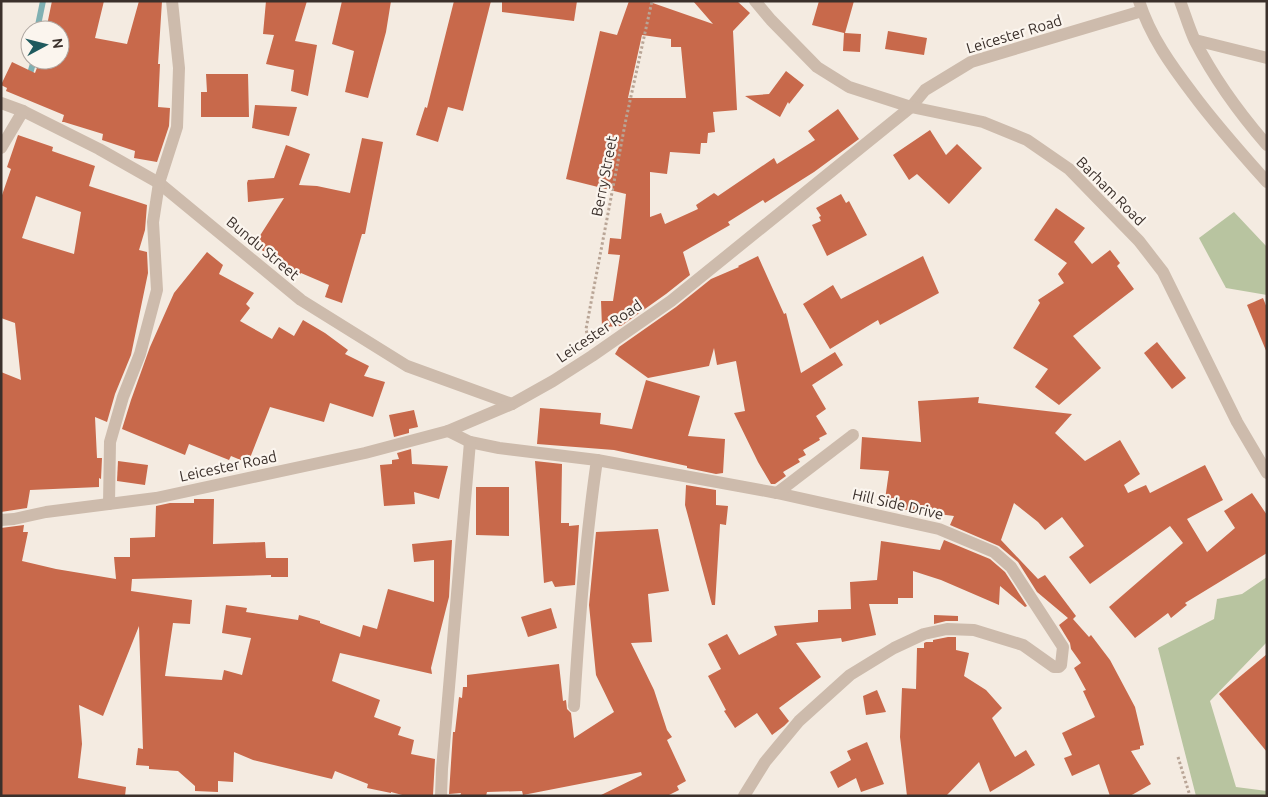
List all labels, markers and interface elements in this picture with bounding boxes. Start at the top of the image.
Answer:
street label: Leicester Road [964,11,1064,57]
north arrow [20,20,70,70]
text: N [49,37,66,50]
street label: Berry Street [588,134,620,218]
street label: Barham Road [1073,153,1149,229]
street label: Bundu Street [223,213,303,283]
street label: Leicester Road [553,296,645,366]
street label: Leicester Road [178,447,278,485]
street label: Hill Side Drive [851,485,945,523]

